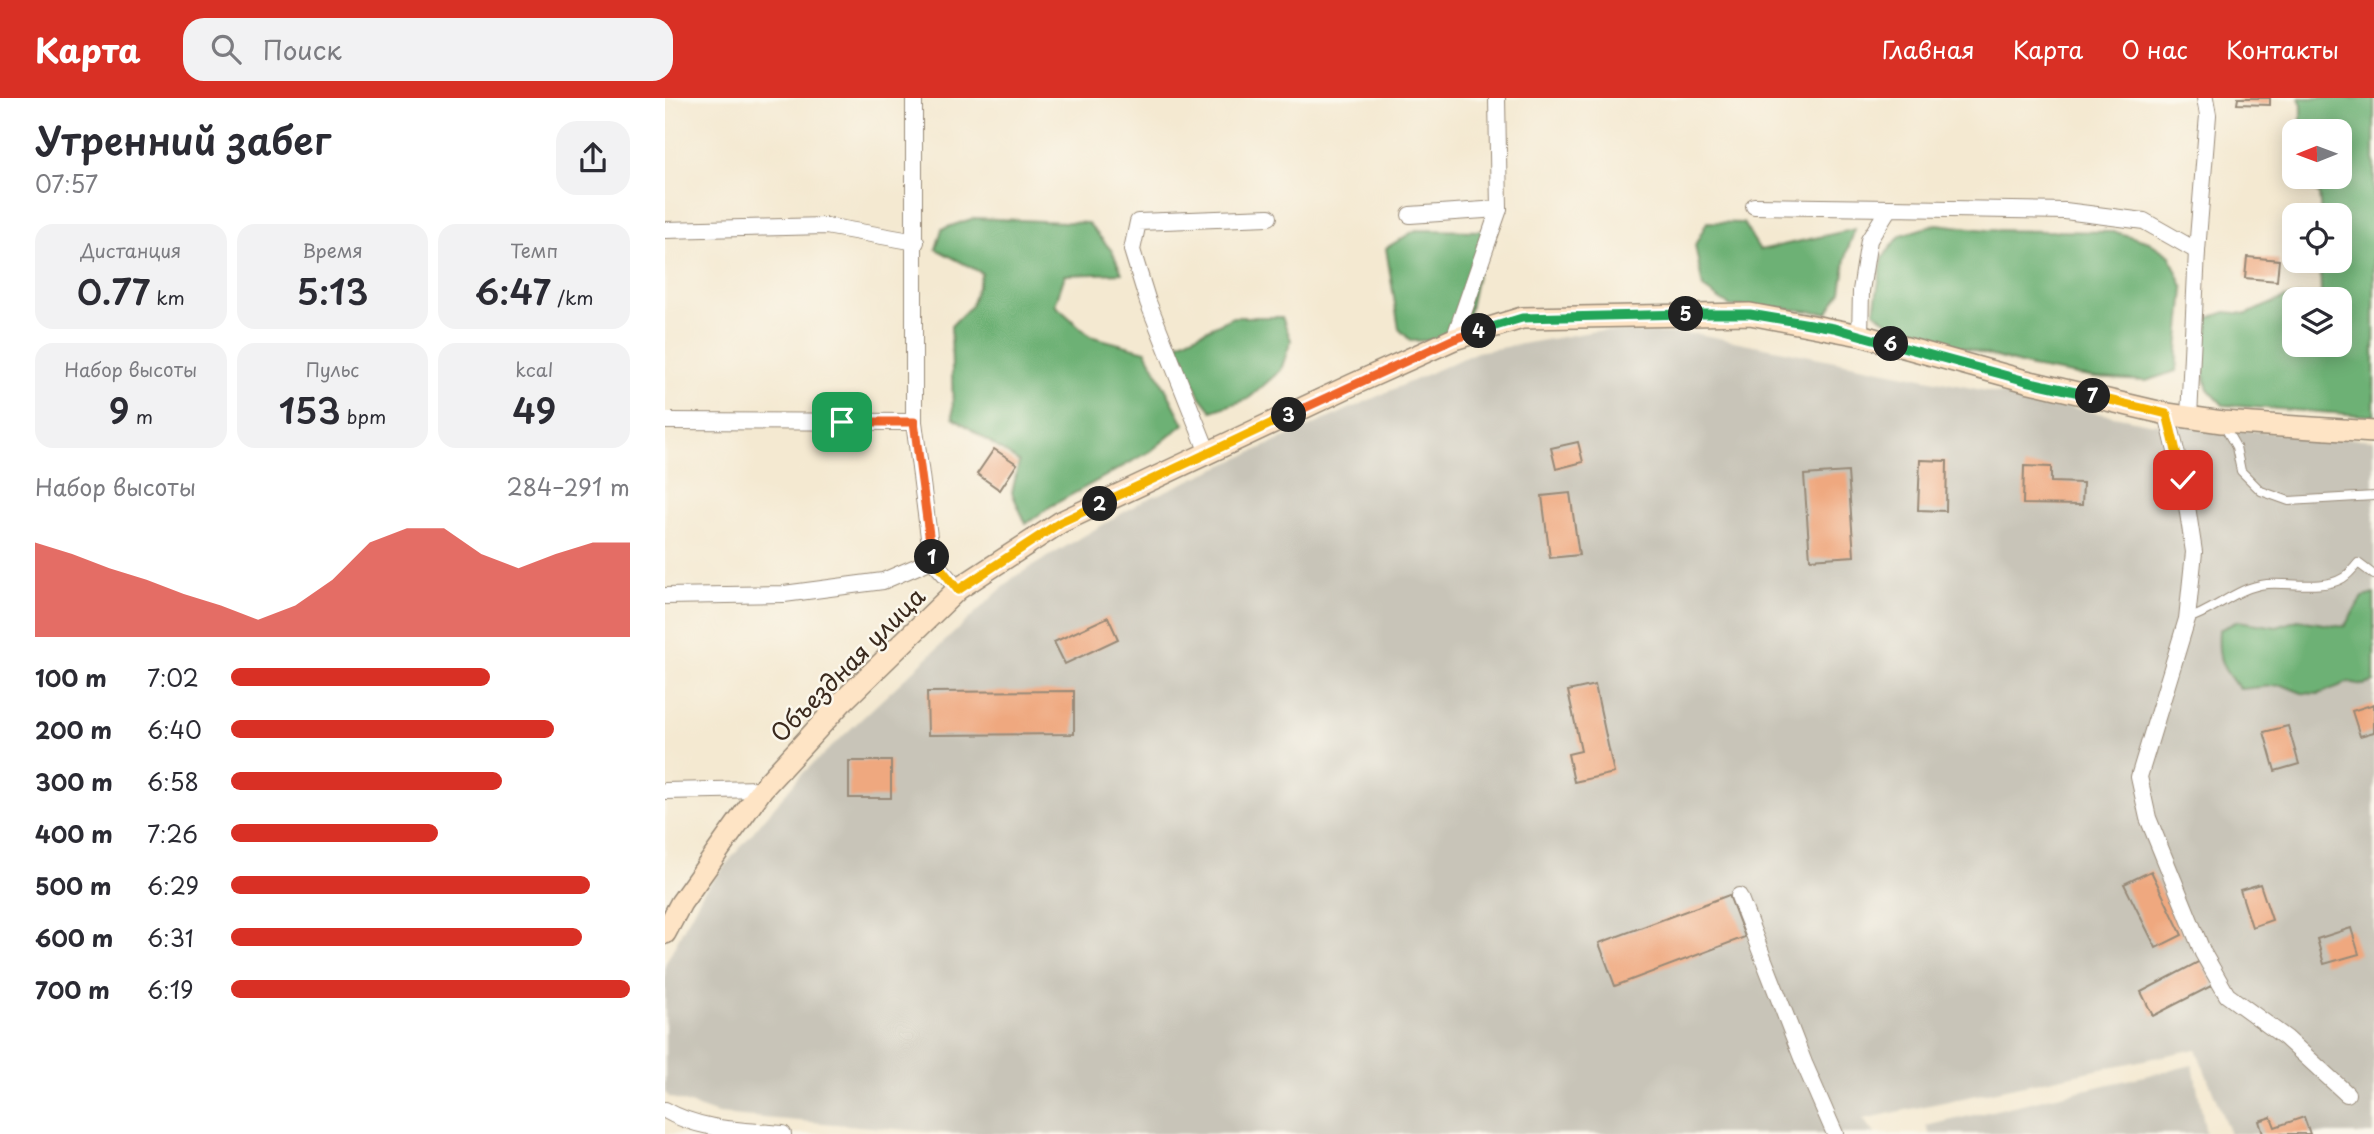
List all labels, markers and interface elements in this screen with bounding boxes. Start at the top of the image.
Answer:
search box [183,18,673,81]
text: Карта [35,24,141,74]
icon: search [207,30,245,68]
text: Поиск [263,30,342,69]
text: Главная [1882,31,1975,67]
text: Карта [2013,31,2083,67]
text: О нас [2121,31,2188,67]
text: Контакты [2226,31,2339,67]
text: Утренний забег [35,111,331,168]
north arrow [2282,119,2352,189]
map controls [2282,119,2352,357]
button: share [556,121,630,195]
text: 07:57 [35,166,98,201]
button: locate [2282,203,2352,273]
text: Дистанция [80,236,181,264]
text: Время [302,236,363,264]
text: Темп [510,236,558,264]
text: 0.77 [77,264,150,317]
text: 5:13 [296,264,369,317]
text: 6:47 [475,264,551,317]
text: km [150,283,185,311]
text: /km [551,283,594,311]
button: layers [2282,287,2352,357]
pin: 5 [1669,296,1703,332]
text: 5 [1679,299,1692,327]
pin: 4 [1461,314,1497,348]
text: 4 [1472,316,1485,344]
pin: 6 [1873,327,1909,362]
text: 6 [1884,329,1897,357]
text: Набор высоты [64,355,197,383]
text: Пульс [306,355,359,383]
text: kcal [515,355,553,383]
pin: 7 [2075,378,2111,414]
text: 7 [2087,381,2098,409]
text: 9 [109,383,129,436]
text: 153 [279,383,341,436]
text: 49 [512,383,556,436]
pin [812,392,872,452]
pin: 3 [1271,398,1307,432]
text: 3 [1282,400,1295,428]
text: m [129,402,153,430]
text: bpm [341,402,386,430]
icon: arrive [823,403,861,441]
pin [2153,450,2213,510]
icon: check [2164,461,2202,499]
text: Набор высоты [35,469,196,504]
text: 284–291 m [506,469,630,504]
pin: 2 [1083,486,1117,522]
text: 2 [1093,489,1106,517]
pin: 1 [915,540,949,574]
text: 1 [927,542,936,570]
street label: Объездная улица [761,578,933,750]
text: 100 m [35,660,107,695]
text: 7:02 [147,660,199,695]
text: 200 m [35,712,112,747]
text: 6:40 [147,712,202,747]
text: 300 m [35,764,113,799]
text: 6:58 [147,764,199,799]
text: 400 m [35,816,113,851]
text: 7:26 [147,816,198,851]
text: 500 m [35,868,112,903]
text: 6:29 [147,868,199,903]
text: 600 m [35,920,113,955]
text: 6:31 [147,920,194,955]
text: 700 m [35,972,110,1007]
text: 6:19 [147,972,193,1007]

